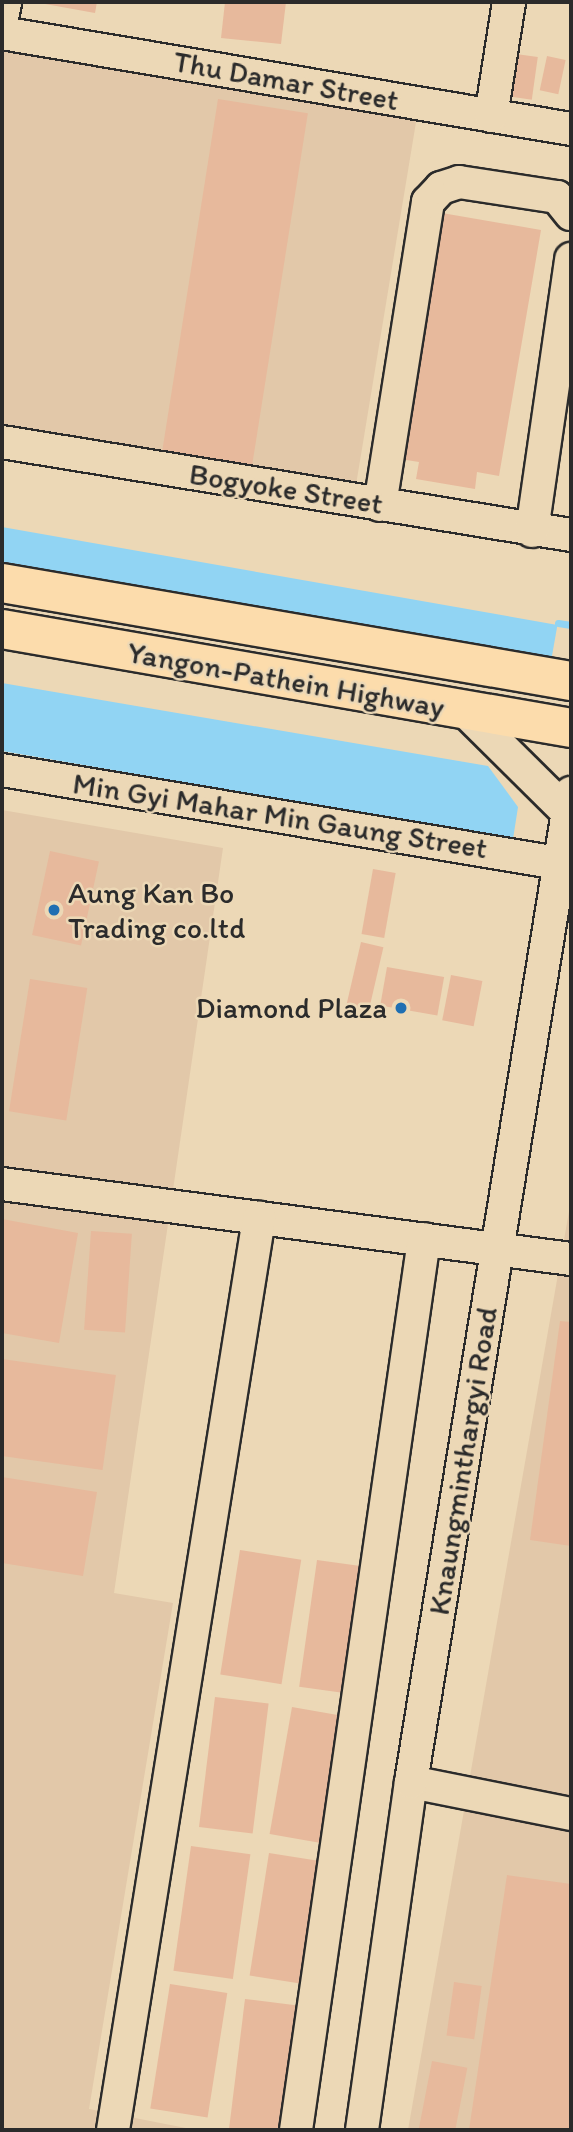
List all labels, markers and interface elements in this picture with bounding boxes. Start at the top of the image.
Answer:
street label: Thu Damar Street [170,43,402,119]
street label: Bogyoke Street [187,456,385,522]
street label: Yangon-Pathein Highway [125,634,447,726]
street label: Min Gyi Mahar Min Gaung Street [71,766,489,866]
place label: Aung Kan Bo Trading co.ltd [68,875,246,945]
marker: Aung Kan Bo Trading co.ltd [46,902,62,918]
place label: Diamond Plaza [196,990,387,1026]
marker: Diamond Plaza [393,1000,409,1016]
street label: Knaungminthargyi Road [421,1305,505,1617]

